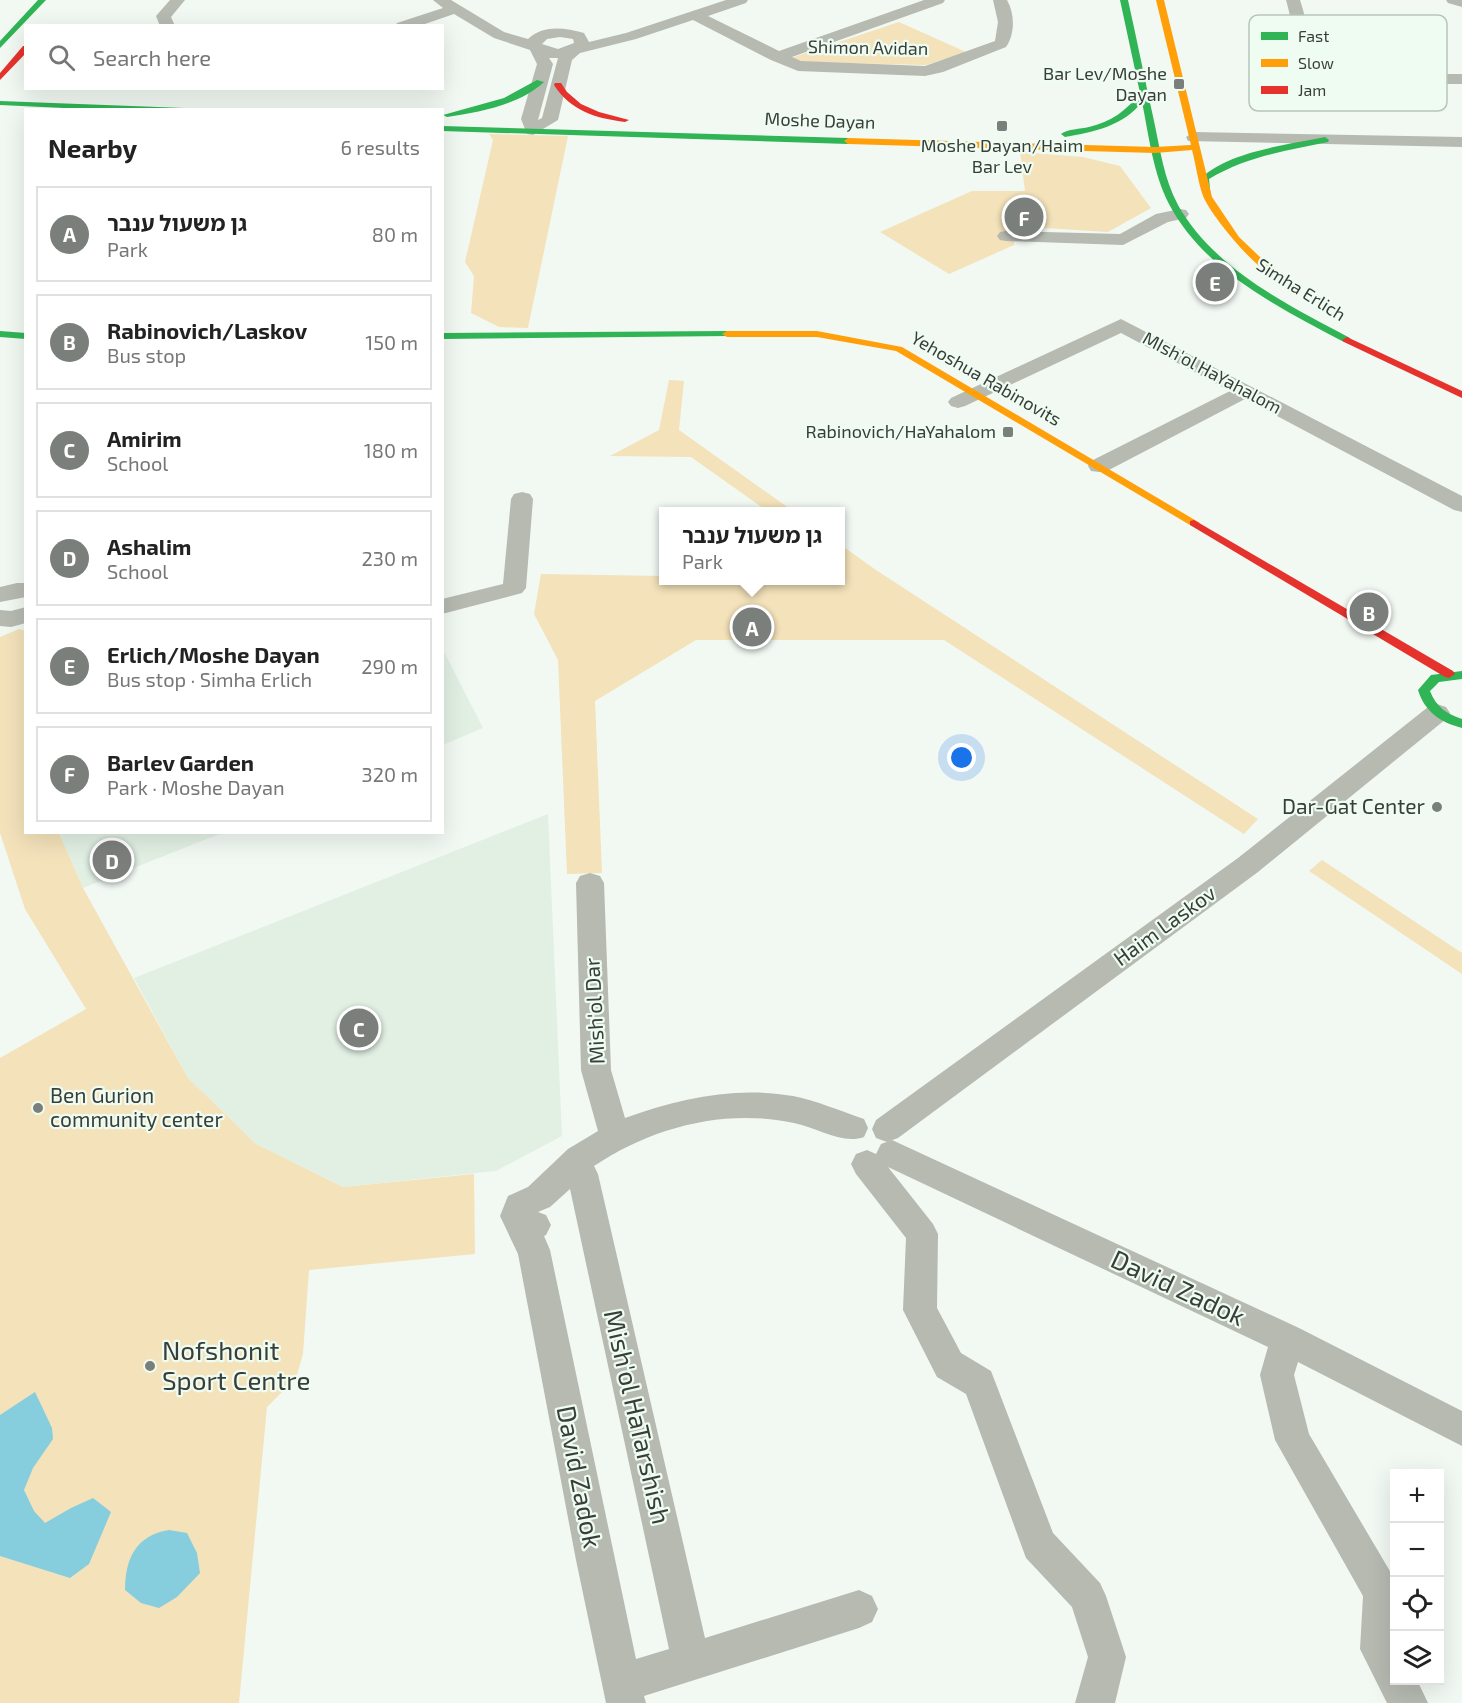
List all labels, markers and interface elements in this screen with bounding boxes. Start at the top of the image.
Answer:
legend [1249,15,1447,111]
search box [24,24,444,90]
text: Fast [1298,26,1329,45]
street label: Shimon Avidan [808,35,928,59]
icon: search [45,41,78,74]
text: Search here [93,44,211,70]
text: Slow [1298,53,1334,72]
place label: Bar Lev/Moshe Dayan [1043,62,1167,105]
marker: Bar Lev/Moshe Dayan [1172,77,1186,91]
text: Jam [1298,80,1326,99]
street label: Moshe Dayan [764,107,876,133]
marker: Moshe Dayan/Haim Bar Lev [995,119,1009,133]
text: Nearby [48,132,137,163]
place label: Moshe Dayan/Haim Bar Lev [921,134,1083,177]
text: 6 results [340,135,420,159]
pin: F [1004,194,1044,240]
text: גן משעול ענבר [107,209,247,235]
text: A [63,222,76,246]
text: 80 m [372,222,418,246]
text: Park [107,237,148,261]
street label: Simha Erlich [1253,253,1350,325]
pin: E [1196,260,1234,304]
text: Rabinovich/Laskov [107,317,307,343]
street label: Yehoshua Rabinovits [908,326,1065,430]
street label: MIsh'ol HaYahalom [1139,326,1286,418]
text: B [63,330,76,354]
text: 150 m [365,330,418,354]
text: Bus stop [107,343,186,367]
place label: Rabinovich/HaYahalom [806,420,996,442]
text: Amirim [107,425,182,451]
marker: Rabinovich/HaYahalom [1001,425,1015,439]
text: C [64,438,75,462]
text: 180 m [364,438,418,462]
text: School [107,451,168,475]
popup [659,507,845,585]
text: גן משעול ענבר [682,521,822,547]
text: Ashalim [107,533,191,559]
text: D [63,546,76,570]
text: 230 m [362,546,418,570]
text: Park [682,549,723,573]
text: School [107,559,168,583]
pin: B [1350,590,1388,634]
pin: A [732,604,771,650]
text: Erlich/Moshe Dayan [107,641,320,667]
text: E [64,654,75,678]
text: 290 m [361,654,418,678]
text: Bus stop · Simha Erlich [107,667,312,691]
your location [947,743,976,772]
text: Barlev Garden [107,749,254,775]
text: F [64,762,75,786]
text: 320 m [362,762,418,786]
text: Park · Moshe Dayan [107,775,285,799]
place label: Dar-Gat Center [1282,793,1426,818]
marker: Dar-Gat Center [1430,800,1444,814]
pin: D [92,838,132,882]
street label: Haim Laskov [1108,879,1220,970]
street label: Mish'ol Dar [578,957,609,1065]
pin: C [340,1006,378,1050]
place label: Ben Gurion community center [50,1082,223,1131]
marker: Ben Gurion community center [31,1101,45,1115]
street label: David Zadok [1107,1242,1251,1331]
street label: Mish'ol HaTarshish [599,1306,678,1527]
place label: Nofshonit Sport Centre [162,1334,310,1395]
marker: Nofshonit Sport Centre [143,1359,157,1373]
street label: David Zadok [551,1403,609,1551]
map controls [1390,1469,1444,1685]
button: + [1390,1469,1444,1523]
button: − [1390,1523,1444,1577]
button: locate [1390,1577,1444,1631]
button: layers [1390,1631,1444,1685]

